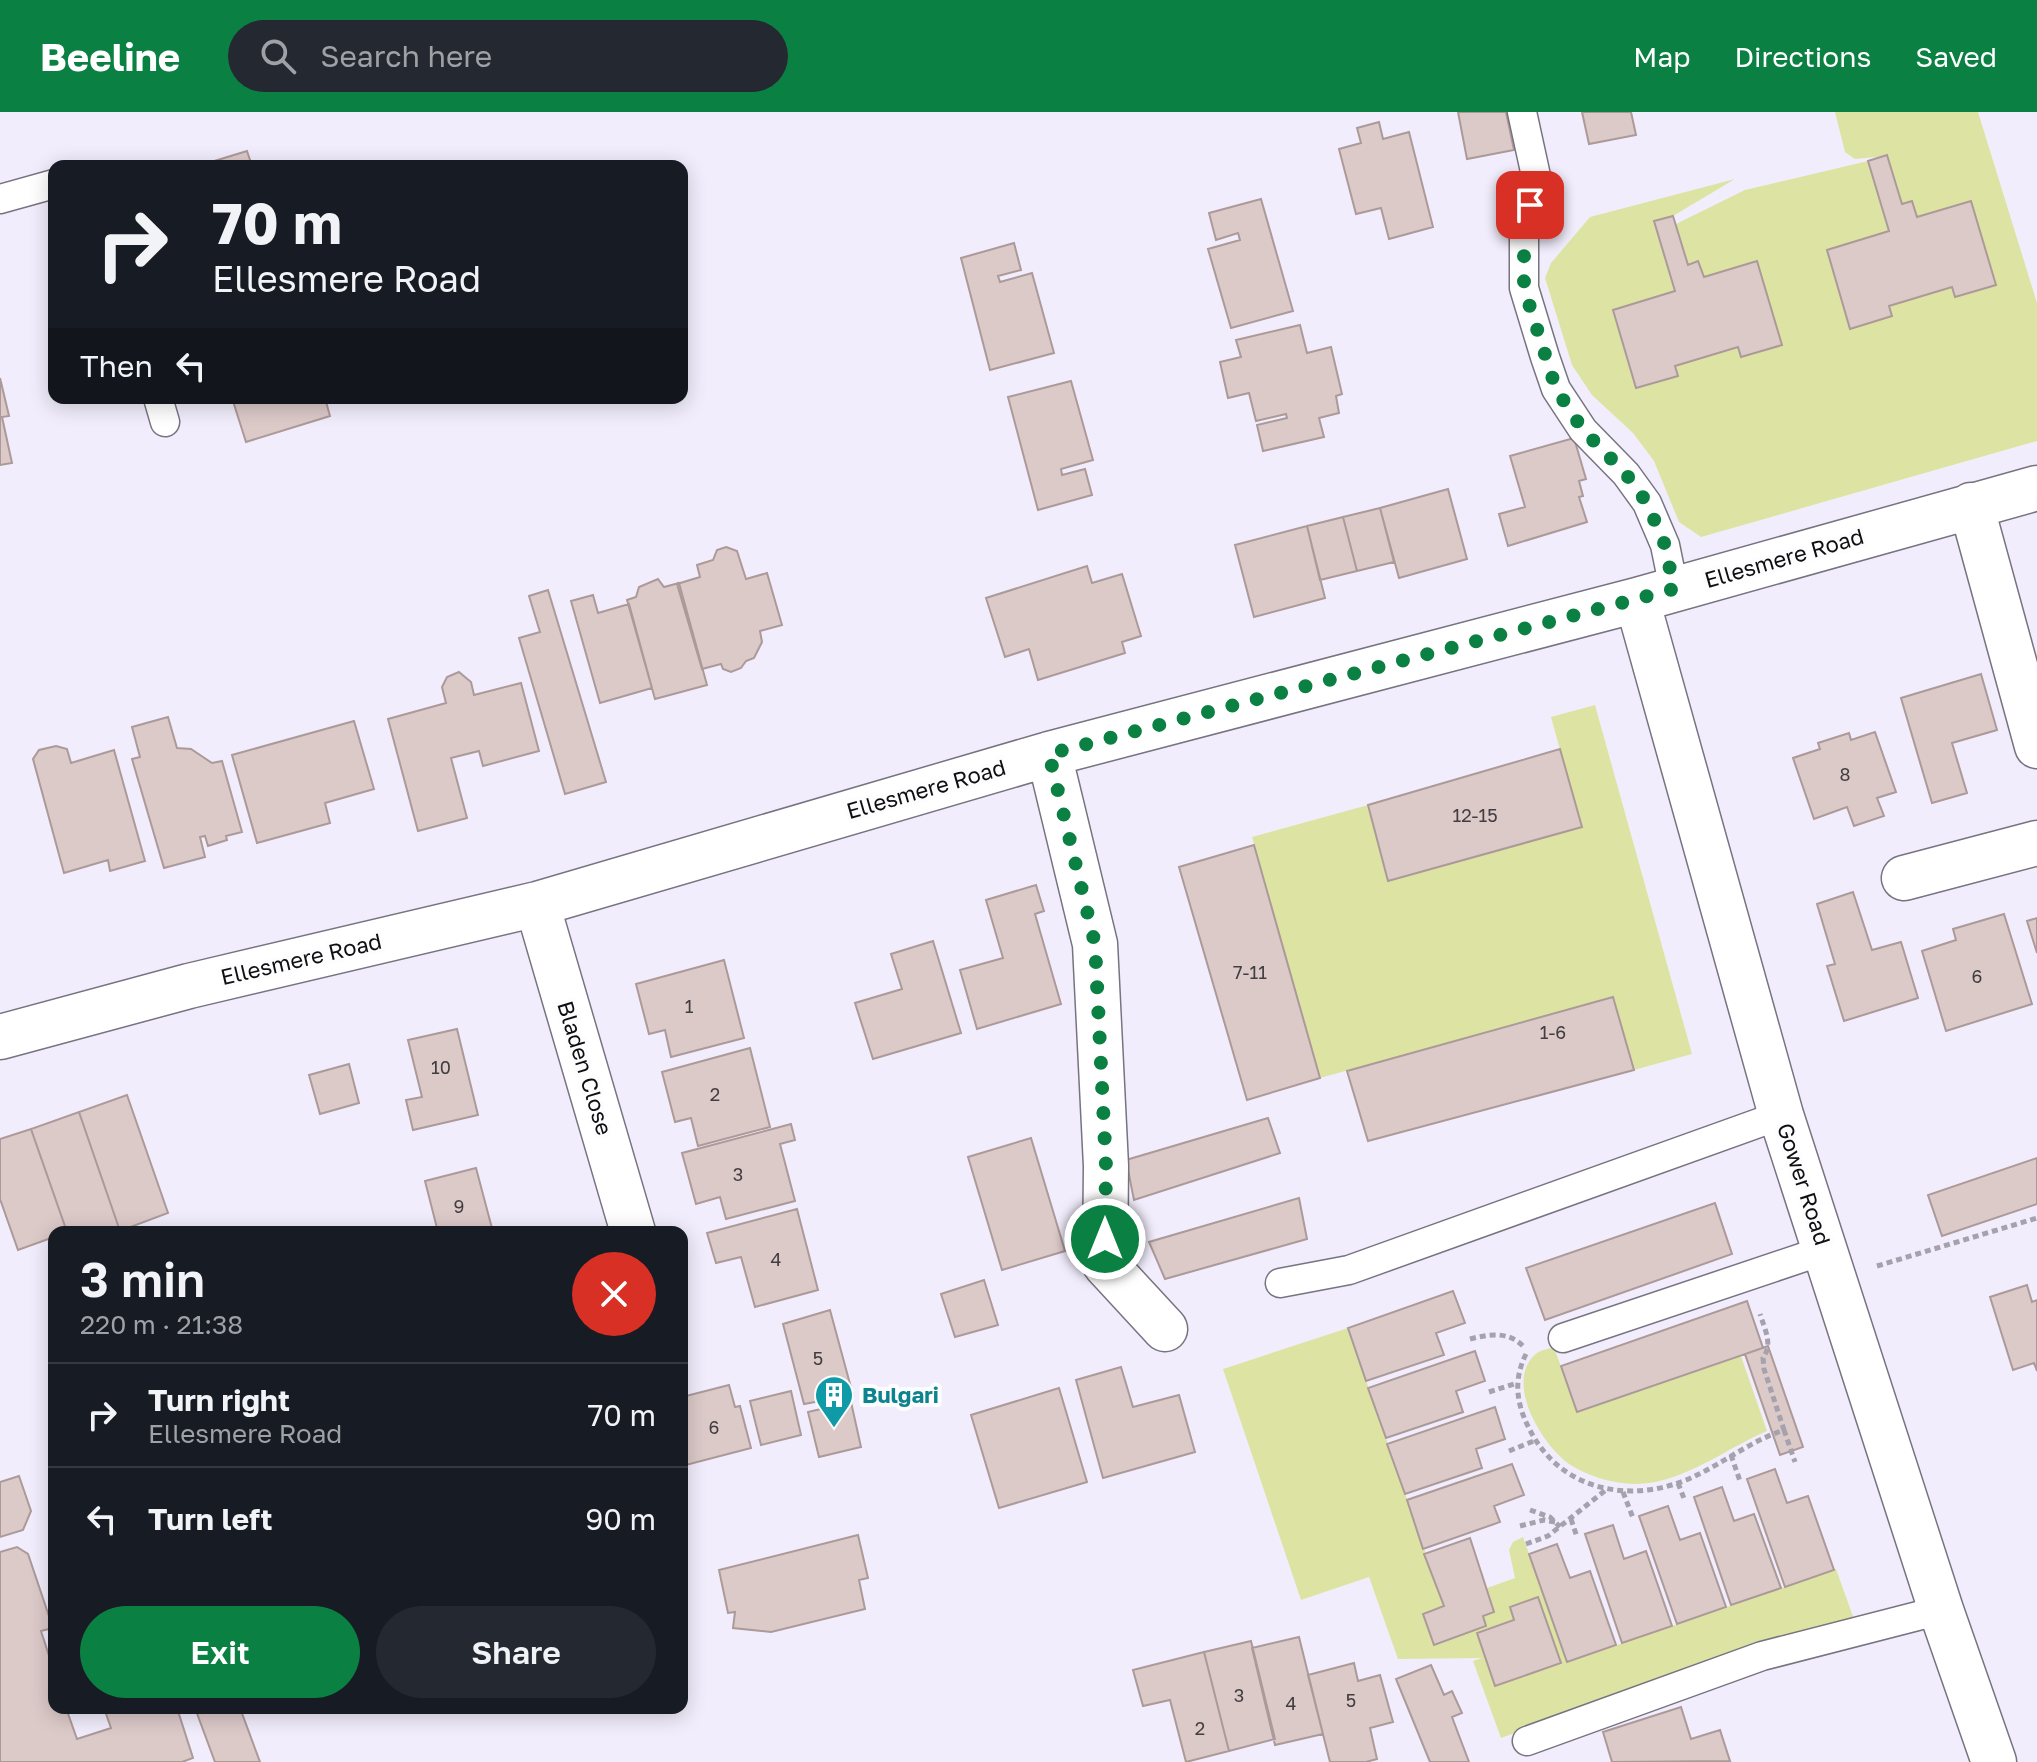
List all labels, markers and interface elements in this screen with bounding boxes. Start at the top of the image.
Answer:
search box [228,20,788,92]
text: Beeline [40,34,180,79]
icon: search [256,34,300,78]
text: Search here [320,38,492,74]
text: Map [1633,40,1690,73]
text: Directions [1734,40,1871,73]
text: Saved [1915,40,1997,73]
pin [1496,171,1564,239]
icon: arrive [1508,183,1552,227]
text: 70 m [212,189,342,256]
icon: right [80,192,184,296]
text: Ellesmere Road [212,257,481,300]
icon: left [169,344,213,388]
text: Then [80,348,153,384]
street label: Ellesmere Road [1701,522,1867,593]
street label: Ellesmere Road [843,753,1009,824]
house number: 8 [1840,763,1850,785]
house number: 12-15 [1452,804,1498,826]
street label: Ellesmere Road [218,927,384,990]
house number: 7-11 [1233,961,1267,983]
house number: 6 [1972,965,1982,987]
house number: 1 [685,995,694,1017]
street label: Bladen Close [552,997,619,1138]
house number: 1-6 [1540,1021,1566,1043]
house number: 10 [431,1056,451,1078]
house number: 2 [710,1083,720,1105]
street label: Gower Road [1772,1119,1837,1248]
house number: 3 [733,1163,743,1185]
house number: 9 [454,1195,464,1217]
position arrow [1063,1197,1147,1281]
house number: 4 [771,1248,782,1270]
text: 3 min [80,1250,205,1308]
button: close [572,1252,656,1336]
text: 220 m · 21:38 [80,1309,243,1340]
house number: 5 [813,1347,823,1369]
building icon: Bulgari [813,1374,855,1429]
place label: Bulgari [862,1381,939,1408]
text: Turn right [148,1382,290,1418]
icon: right [80,1393,124,1437]
text: 70 m [587,1397,656,1433]
house number: 6 [709,1416,719,1438]
text: Ellesmere Road [148,1418,342,1449]
icon: left [80,1497,124,1541]
text: Turn left [148,1501,273,1537]
text: 90 m [585,1501,656,1537]
button: Exit [80,1606,360,1698]
button: Share [376,1606,656,1698]
house number: 3 [1234,1684,1244,1706]
house number: 5 [1346,1689,1356,1711]
house number: 4 [1286,1692,1297,1714]
house number: 2 [1195,1717,1205,1739]

